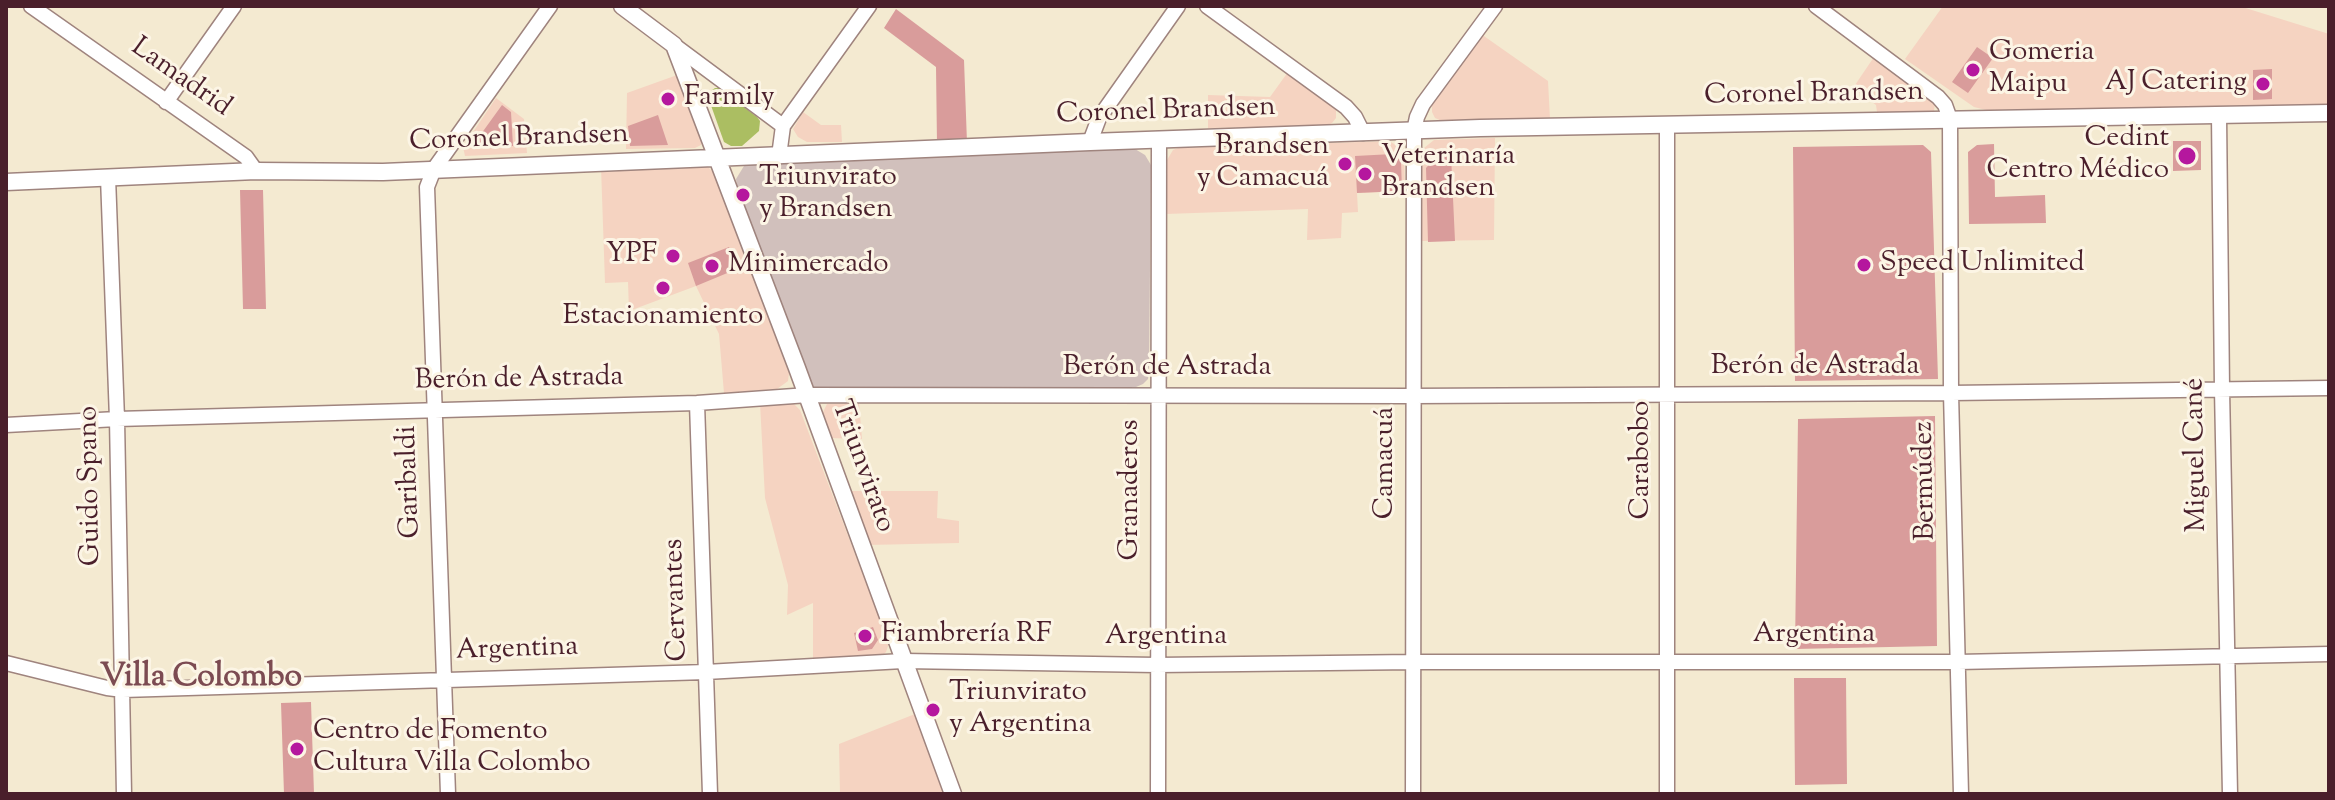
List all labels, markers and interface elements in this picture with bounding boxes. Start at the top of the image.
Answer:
street label: Lamadrid [123,32,237,126]
place label: Gomeria Maipu [1989,37,2095,103]
marker: Gomeria Maipu [1964,61,1982,79]
place label: AJ Catering [2105,67,2247,101]
marker: AJ Catering [2254,75,2272,93]
street label: Coronel Brandsen [1704,77,1924,115]
place label: Farmily [684,82,775,116]
marker: Farmily [659,90,677,108]
street label: Coronel Brandsen [1056,92,1276,134]
street label: Coronel Brandsen [409,119,629,161]
place label: Cedint Centro Médico [1987,123,2169,189]
place label: Brandsen y Camacuá [1197,131,1329,197]
place label: Veterinaría Brandsen [1381,141,1515,207]
marker: Cedint Centro Médico [2176,145,2198,167]
marker: Brandsen y Camacuá [1336,155,1354,173]
place label: Triunvirato y Brandsen [759,162,897,228]
marker: Veterinaría Brandsen [1356,165,1374,183]
marker: Triunvirato y Brandsen [734,186,752,204]
place label: YPF [606,239,657,273]
marker: YPF [664,247,682,265]
place label: Speed Unlimited [1880,248,2085,282]
place label: Minimercado [728,249,889,283]
marker: Speed Unlimited [1855,256,1873,274]
marker: Minimercado [703,257,721,275]
marker: Estacionamiento [654,279,672,297]
place label: Estacionamiento [563,301,763,335]
street label: Berón de Astrada [1711,351,1919,385]
street label: Berón de Astrada [1063,352,1271,386]
street label: Berón de Astrada [414,362,624,400]
street label: Miguel Cané [2180,378,2216,532]
street label: Triunvirato [822,396,900,538]
street label: Carabobo [1626,401,1660,519]
street label: Guido Spano [74,406,110,566]
street label: Camacuá [1370,407,1404,519]
street label: Granaderos [1115,420,1149,560]
street label: Bermúdez [1909,421,1945,541]
street label: Garibaldi [392,425,430,539]
street label: Cervantes [659,538,697,662]
place label: Fiambrería RF [881,619,1052,653]
street label: Argentina [1753,619,1875,653]
street label: Argentina [1105,621,1227,655]
marker: Fiambrería RF [856,627,874,645]
street label: Argentina [455,632,579,670]
district label: Villa Colombo [100,661,302,699]
place label: Triunvirato y Argentina [949,677,1091,743]
marker: Triunvirato y Argentina [924,701,942,719]
place label: Centro de Fomento Cultura Villa Colombo [313,716,591,782]
marker: Centro de Fomento Cultura Villa Colombo [288,740,306,758]

